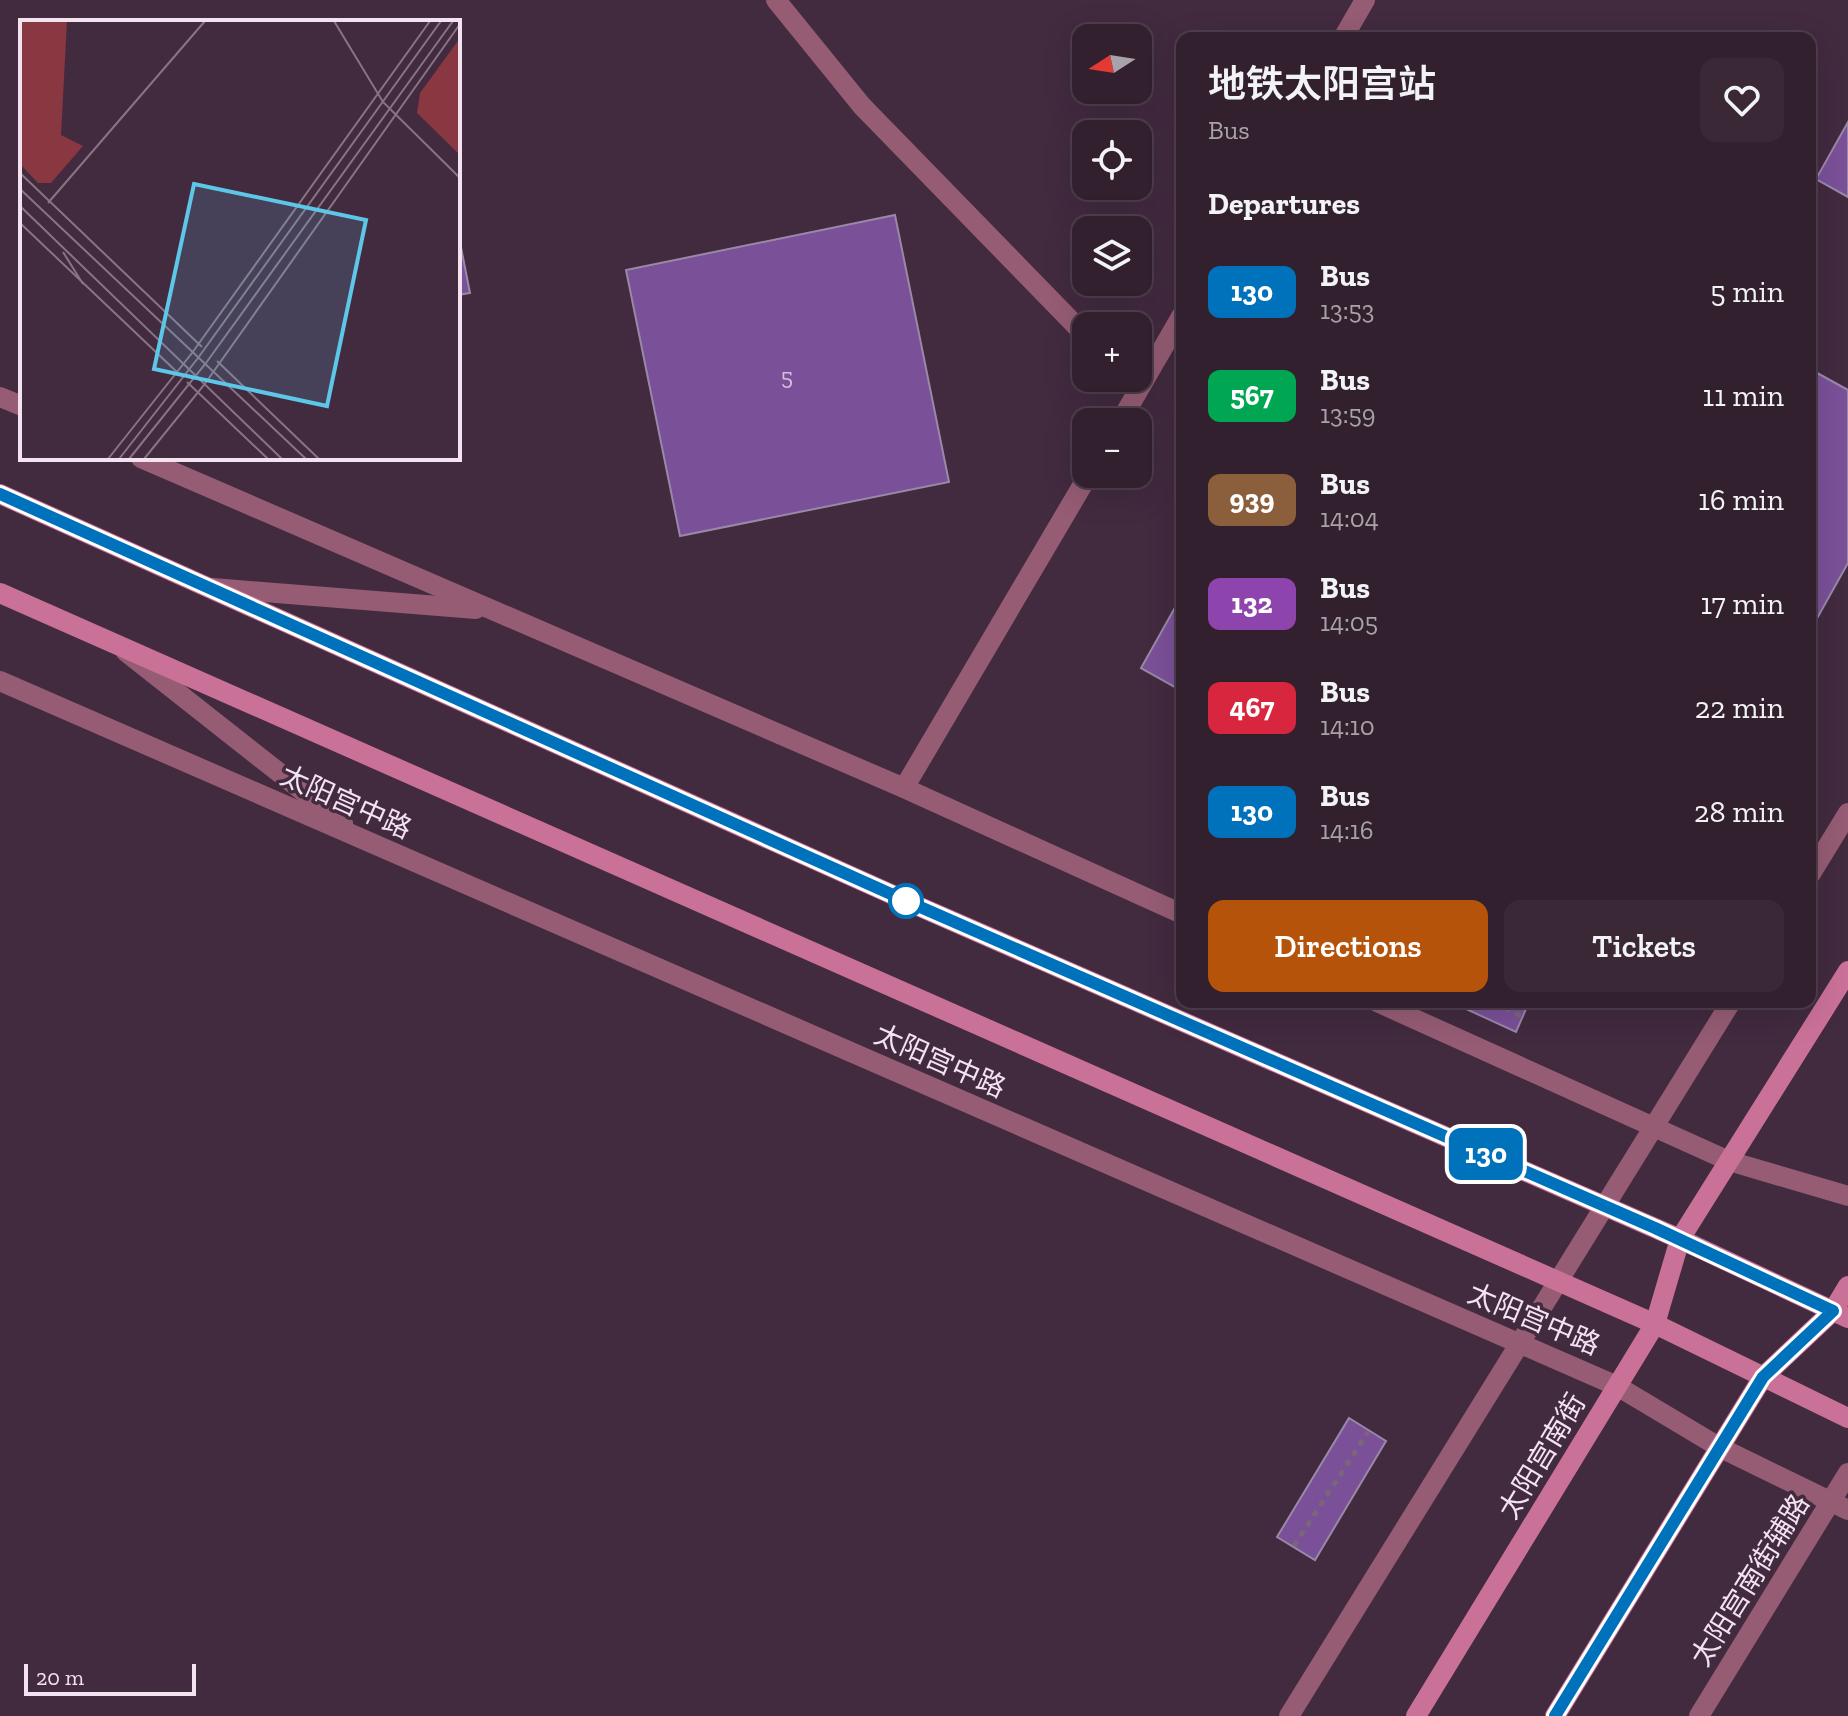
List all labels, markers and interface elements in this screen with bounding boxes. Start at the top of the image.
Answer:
inset map [20,20,460,460]
north arrow [1072,24,1152,104]
map controls [1072,24,1152,488]
button: heart [1700,58,1784,142]
text: 地铁太阳宫站 [1208,61,1436,107]
text: Bus [1208,114,1250,146]
button: locate [1072,120,1152,200]
text: Departures [1208,186,1360,222]
button: layers [1072,216,1152,296]
text: Bus [1320,258,1370,294]
text: 5 min [1710,274,1784,310]
text: 130 [1231,275,1273,308]
text: 13:53 [1320,294,1375,326]
button: + [1072,312,1152,392]
house number: 5 [781,362,793,391]
text: Bus [1320,362,1370,398]
text: 11 min [1703,378,1784,414]
text: 567 [1230,379,1274,412]
text: 13:59 [1320,398,1376,430]
button: − [1072,408,1152,488]
text: Bus [1320,466,1370,502]
text: 16 min [1698,482,1784,518]
text: 939 [1230,483,1274,516]
text: 14:04 [1320,502,1379,534]
text: Bus [1320,570,1370,606]
text: 17 min [1701,586,1784,622]
text: 132 [1231,587,1273,620]
text: 14:05 [1320,606,1378,638]
text: Bus [1320,674,1370,710]
text: 22 min [1695,690,1784,726]
text: 467 [1230,691,1274,724]
text: 14:10 [1320,710,1375,742]
street label: 太阳宫中路 [275,758,417,846]
text: Bus [1320,778,1370,814]
text: 28 min [1694,794,1784,830]
text: 130 [1231,795,1273,828]
text: 14:16 [1320,814,1374,846]
unlabelled marker [889,884,923,918]
button: Directions [1208,900,1488,992]
button: Tickets [1504,900,1784,992]
street label: 太阳宫中路 [869,1017,1011,1105]
line badge: 130 [1440,1128,1532,1180]
text: 130 [1465,1137,1507,1170]
street label: 太阳宫中路 [1463,1276,1605,1362]
street label: 太阳宫南街 [1492,1387,1592,1525]
street label: 太阳宫南街辅路 [1684,1488,1816,1672]
scale bar [24,1660,196,1696]
text: 20 m [36,1664,84,1691]

